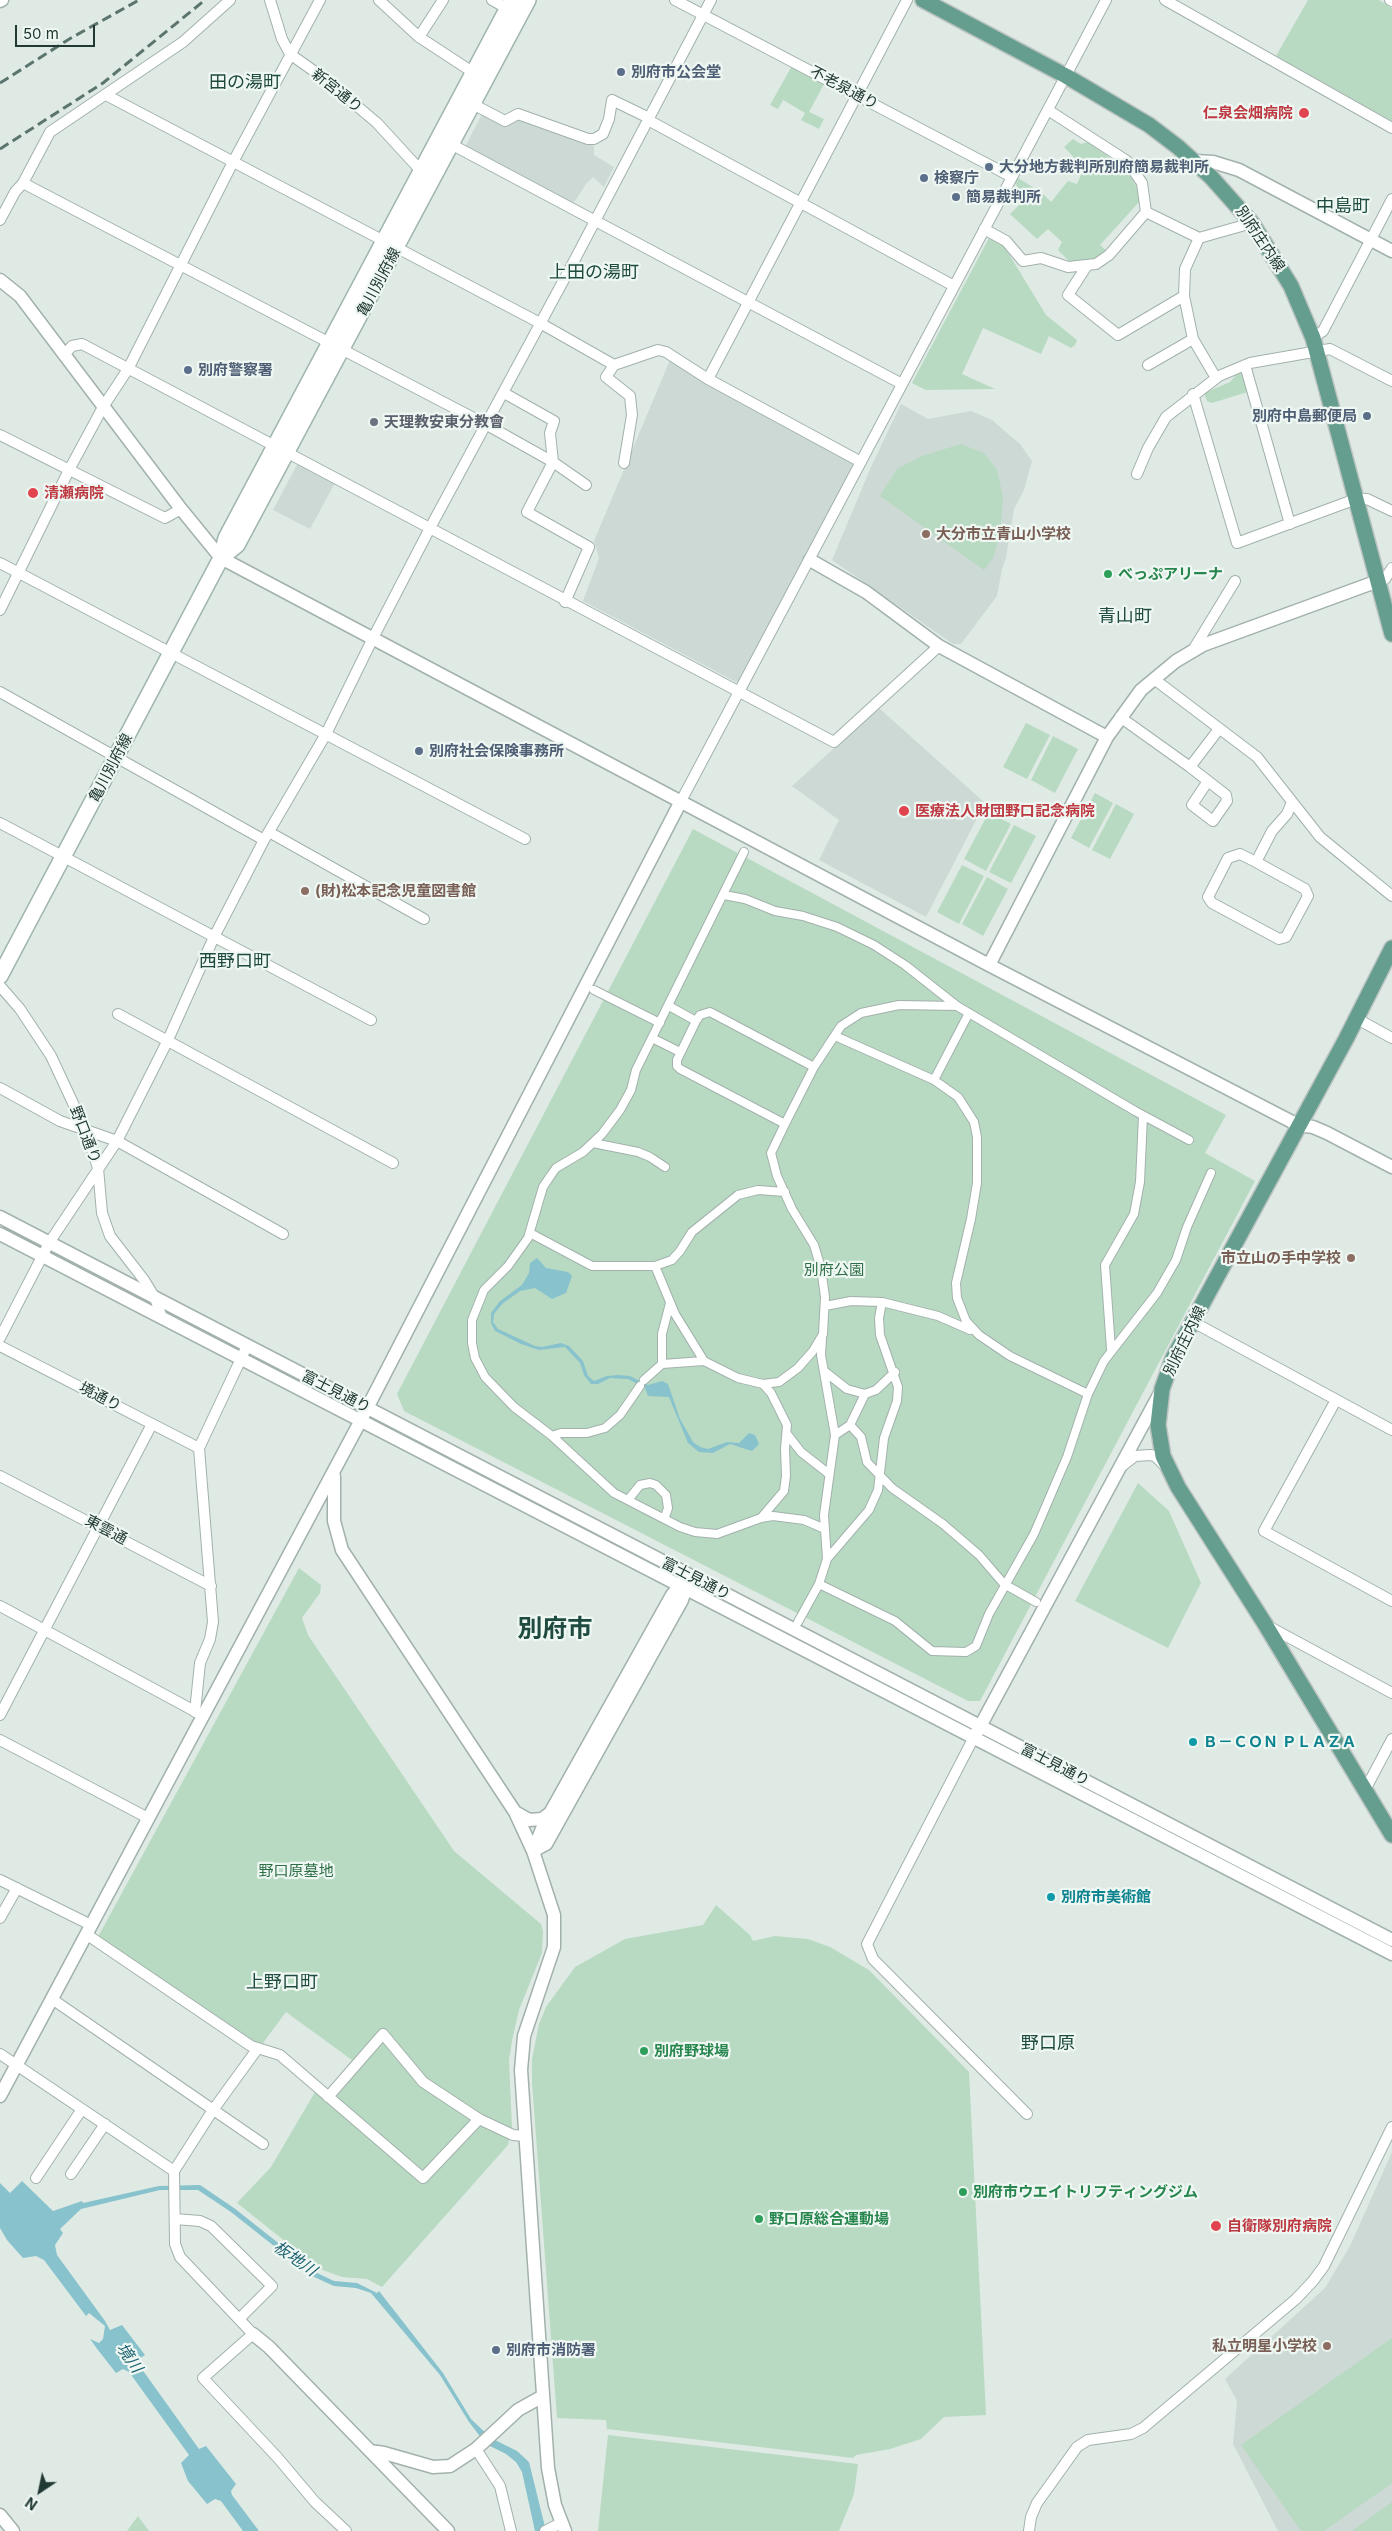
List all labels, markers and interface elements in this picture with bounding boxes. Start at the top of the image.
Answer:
scale bar [18,15,98,47]
text: 50 m [23,24,59,43]
street label: 不老泉通り [807,62,881,114]
place label: 別府市公会堂 [631,63,721,81]
street label: 新宮通り [308,65,366,117]
marker: 別府市公会堂 [615,66,627,78]
district label: 田の湯町 [209,72,281,94]
place label: 仁泉会畑病院 [1203,104,1293,122]
marker: 仁泉会畑病院 [1297,106,1311,120]
place label: 大分地方裁判所別府簡易裁判所 [999,158,1209,176]
marker: 大分地方裁判所別府簡易裁判所 [983,161,995,173]
place label: 検察庁 [934,169,979,187]
marker: 検察庁 [918,172,930,184]
place label: 簡易裁判所 [966,188,1041,206]
marker: 簡易裁判所 [950,191,962,203]
district label: 中島町 [1316,196,1370,218]
street label: 別府庄内線 [1232,203,1288,275]
street label: 亀川別府線 [353,245,405,319]
district label: 上田の湯町 [549,262,639,284]
place label: 別府警察署 [198,361,273,379]
marker: 別府警察署 [182,364,194,376]
place label: 別府中島郵便局 [1252,407,1357,425]
marker: 別府中島郵便局 [1361,410,1373,422]
place label: 天理教安東分教會 [384,413,504,431]
marker: 天理教安東分教會 [368,416,380,428]
place label: 清瀬病院 [44,484,104,502]
marker: 清瀬病院 [26,486,40,500]
place label: 大分市立青山小学校 [936,525,1071,543]
marker: 大分市立青山小学校 [920,528,932,540]
place label: べっぷアリーナ [1118,565,1223,583]
marker: べっぷアリーナ [1102,568,1114,580]
district label: 青山町 [1098,606,1152,628]
street label: 亀川別府線 [85,731,137,805]
place label: 別府社会保険事務所 [429,742,564,760]
marker: 別府社会保険事務所 [413,745,425,757]
place label: 医療法人財団野口記念病院 [915,802,1095,820]
marker: 医療法人財団野口記念病院 [897,804,911,818]
place label: (財)松本記念児童図書館 [315,882,476,900]
marker: (財)松本記念児童図書館 [299,885,311,897]
district label: 西野口町 [199,951,271,973]
street label: 野口通り [66,1104,104,1166]
place label: 市立山の手中学校 [1221,1249,1341,1267]
marker: 市立山の手中学校 [1345,1252,1357,1264]
park label: 別府公園 [804,1261,864,1279]
street label: 別府庄内線 [1160,1303,1210,1379]
street label: 富士見通り [299,1367,373,1417]
street label: 境通り [76,1379,124,1415]
street label: 東雲通 [82,1511,130,1549]
street label: 富士見通り [659,1554,733,1604]
district label: 別府市 [518,1614,592,1644]
place label: Ｂ－ＣＯＮ ＰＬＡＺＡ [1203,1733,1357,1751]
marker: Ｂ－ＣＯＮ ＰＬＡＺＡ [1187,1736,1199,1748]
street label: 富士見通り [1018,1740,1092,1790]
park label: 野口原墓地 [259,1862,333,1880]
place label: 別府市美術館 [1061,1888,1151,1906]
marker: 別府市美術館 [1045,1891,1057,1903]
district label: 上野口町 [246,1972,318,1994]
district label: 野口原 [1021,2033,1075,2055]
place label: 別府野球場 [654,2042,729,2060]
marker: 別府野球場 [638,2045,650,2057]
place label: 別府市ウエイトリフティングジム [973,2183,1198,2201]
marker: 別府市ウエイトリフティングジム [957,2186,969,2198]
place label: 野口原総合運動場 [769,2210,889,2228]
marker: 野口原総合運動場 [753,2213,765,2225]
place label: 自衛隊別府病院 [1227,2217,1332,2235]
marker: 自衛隊別府病院 [1209,2219,1223,2233]
water label: 板地川 [270,2237,320,2281]
place label: 私立明星小学校 [1212,2337,1317,2355]
water label: 境川 [112,2339,146,2377]
marker: 私立明星小学校 [1321,2340,1333,2352]
place label: 別府市消防署 [506,2341,596,2359]
marker: 別府市消防署 [490,2344,502,2356]
north arrow [15,2466,65,2516]
text: N [22,2494,41,2514]

